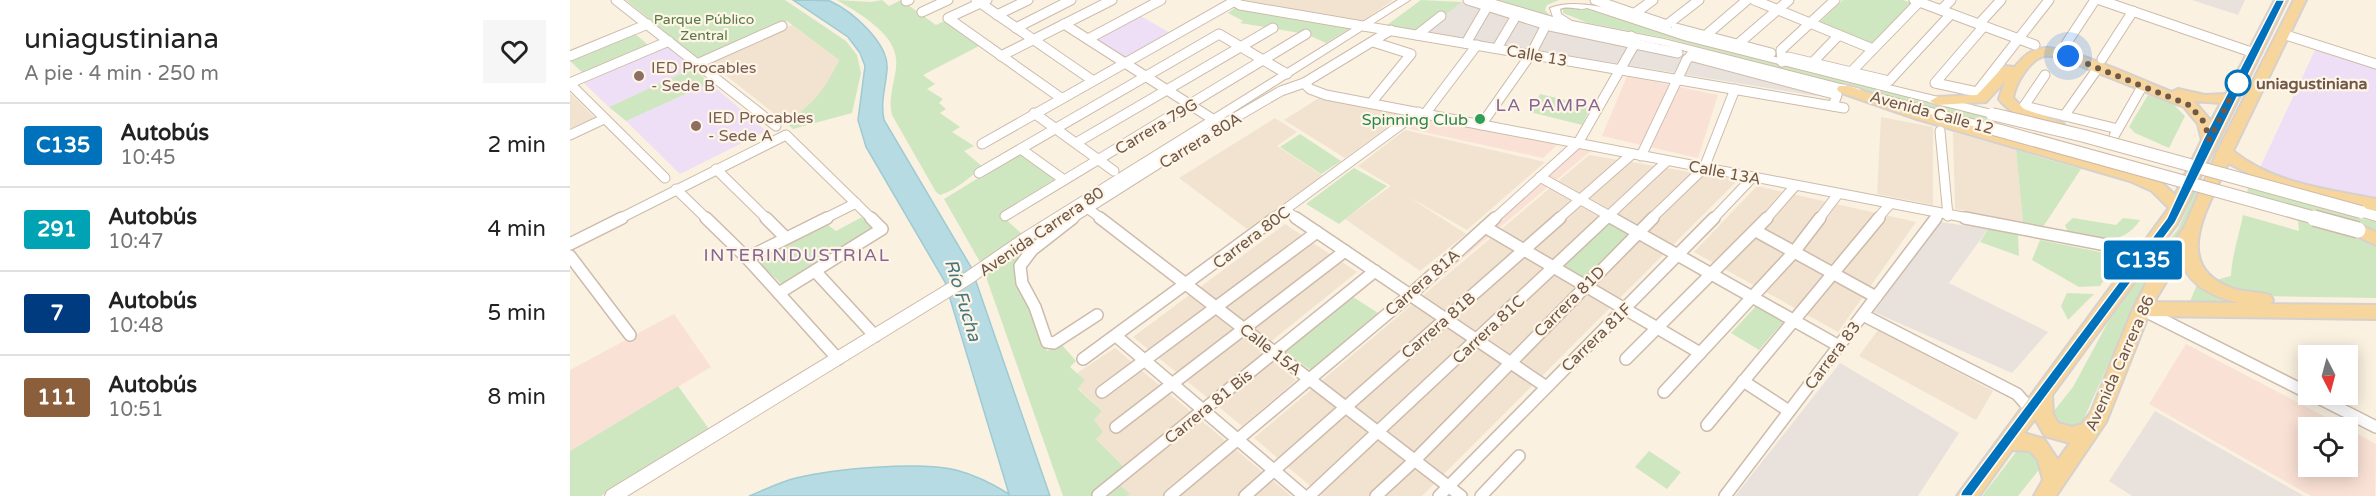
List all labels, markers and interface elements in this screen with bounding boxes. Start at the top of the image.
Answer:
park label: Parque Público Zentral [654,11,754,44]
button: heart [483,20,546,83]
text: uniagustiniana [24,22,219,56]
street label: Calle 13 [1505,41,1569,71]
your location [2053,41,2083,71]
place label: IED Procables - Sede B [651,58,757,96]
text: A pie · 4 min · 250 m [24,62,219,86]
marker: IED Procables - Sede B [632,69,646,83]
marker: uniagustiniana [2225,70,2251,96]
place label: uniagustiniana [2256,74,2367,94]
street label: Avenida Calle 12 [1868,87,1996,139]
street label: Carrera 79G [1112,94,1201,159]
district label: LA PAMPA [1496,94,1602,116]
place label: IED Procables - Sede A [708,108,814,146]
street label: Carrera 80A [1156,108,1245,173]
place label: Spinning Club [1362,110,1468,130]
marker: Spinning Club [1473,112,1487,126]
marker: IED Procables - Sede A [689,119,703,133]
text: Autobús [120,120,209,146]
text: 2 min [487,132,546,158]
text: C135 [36,133,90,158]
text: 10:45 [120,146,176,170]
street label: Calle 13A [1687,156,1763,190]
street label: Avenida Carrera 80 [975,183,1108,281]
street label: Carrera 80C [1209,202,1294,273]
text: Autobús [108,204,197,230]
text: 4 min [487,216,546,242]
text: 291 [37,217,77,242]
text: 10:47 [108,230,163,254]
line badge: C135 [2101,240,2185,280]
district label: INTERINDUSTRIAL [703,244,891,266]
street label: Carrera 81A [1381,245,1464,321]
text: C135 [2116,248,2170,273]
water label: Río Fucha [940,256,986,345]
street label: Carrera 81D [1530,262,1610,342]
text: Autobús [108,288,197,314]
street label: Carrera 81B [1398,288,1480,363]
street label: Carrera 81C [1448,291,1529,368]
street label: Avenida Carrera 86 [2081,293,2159,434]
street label: Carrera 81F [1557,299,1636,376]
text: 5 min [487,300,546,326]
text: 7 [50,301,64,326]
text: 10:48 [108,314,163,338]
street label: Carrera 83 [1801,317,1865,394]
street label: Calle 15A [1235,319,1305,380]
north arrow [2298,345,2358,405]
map controls [2298,345,2358,477]
street label: Carrera 81 Bis [1161,365,1257,448]
text: Autobús [108,372,197,398]
text: 8 min [487,384,546,410]
text: 111 [37,385,77,410]
text: 10:51 [108,398,163,422]
button: locate [2298,417,2358,477]

